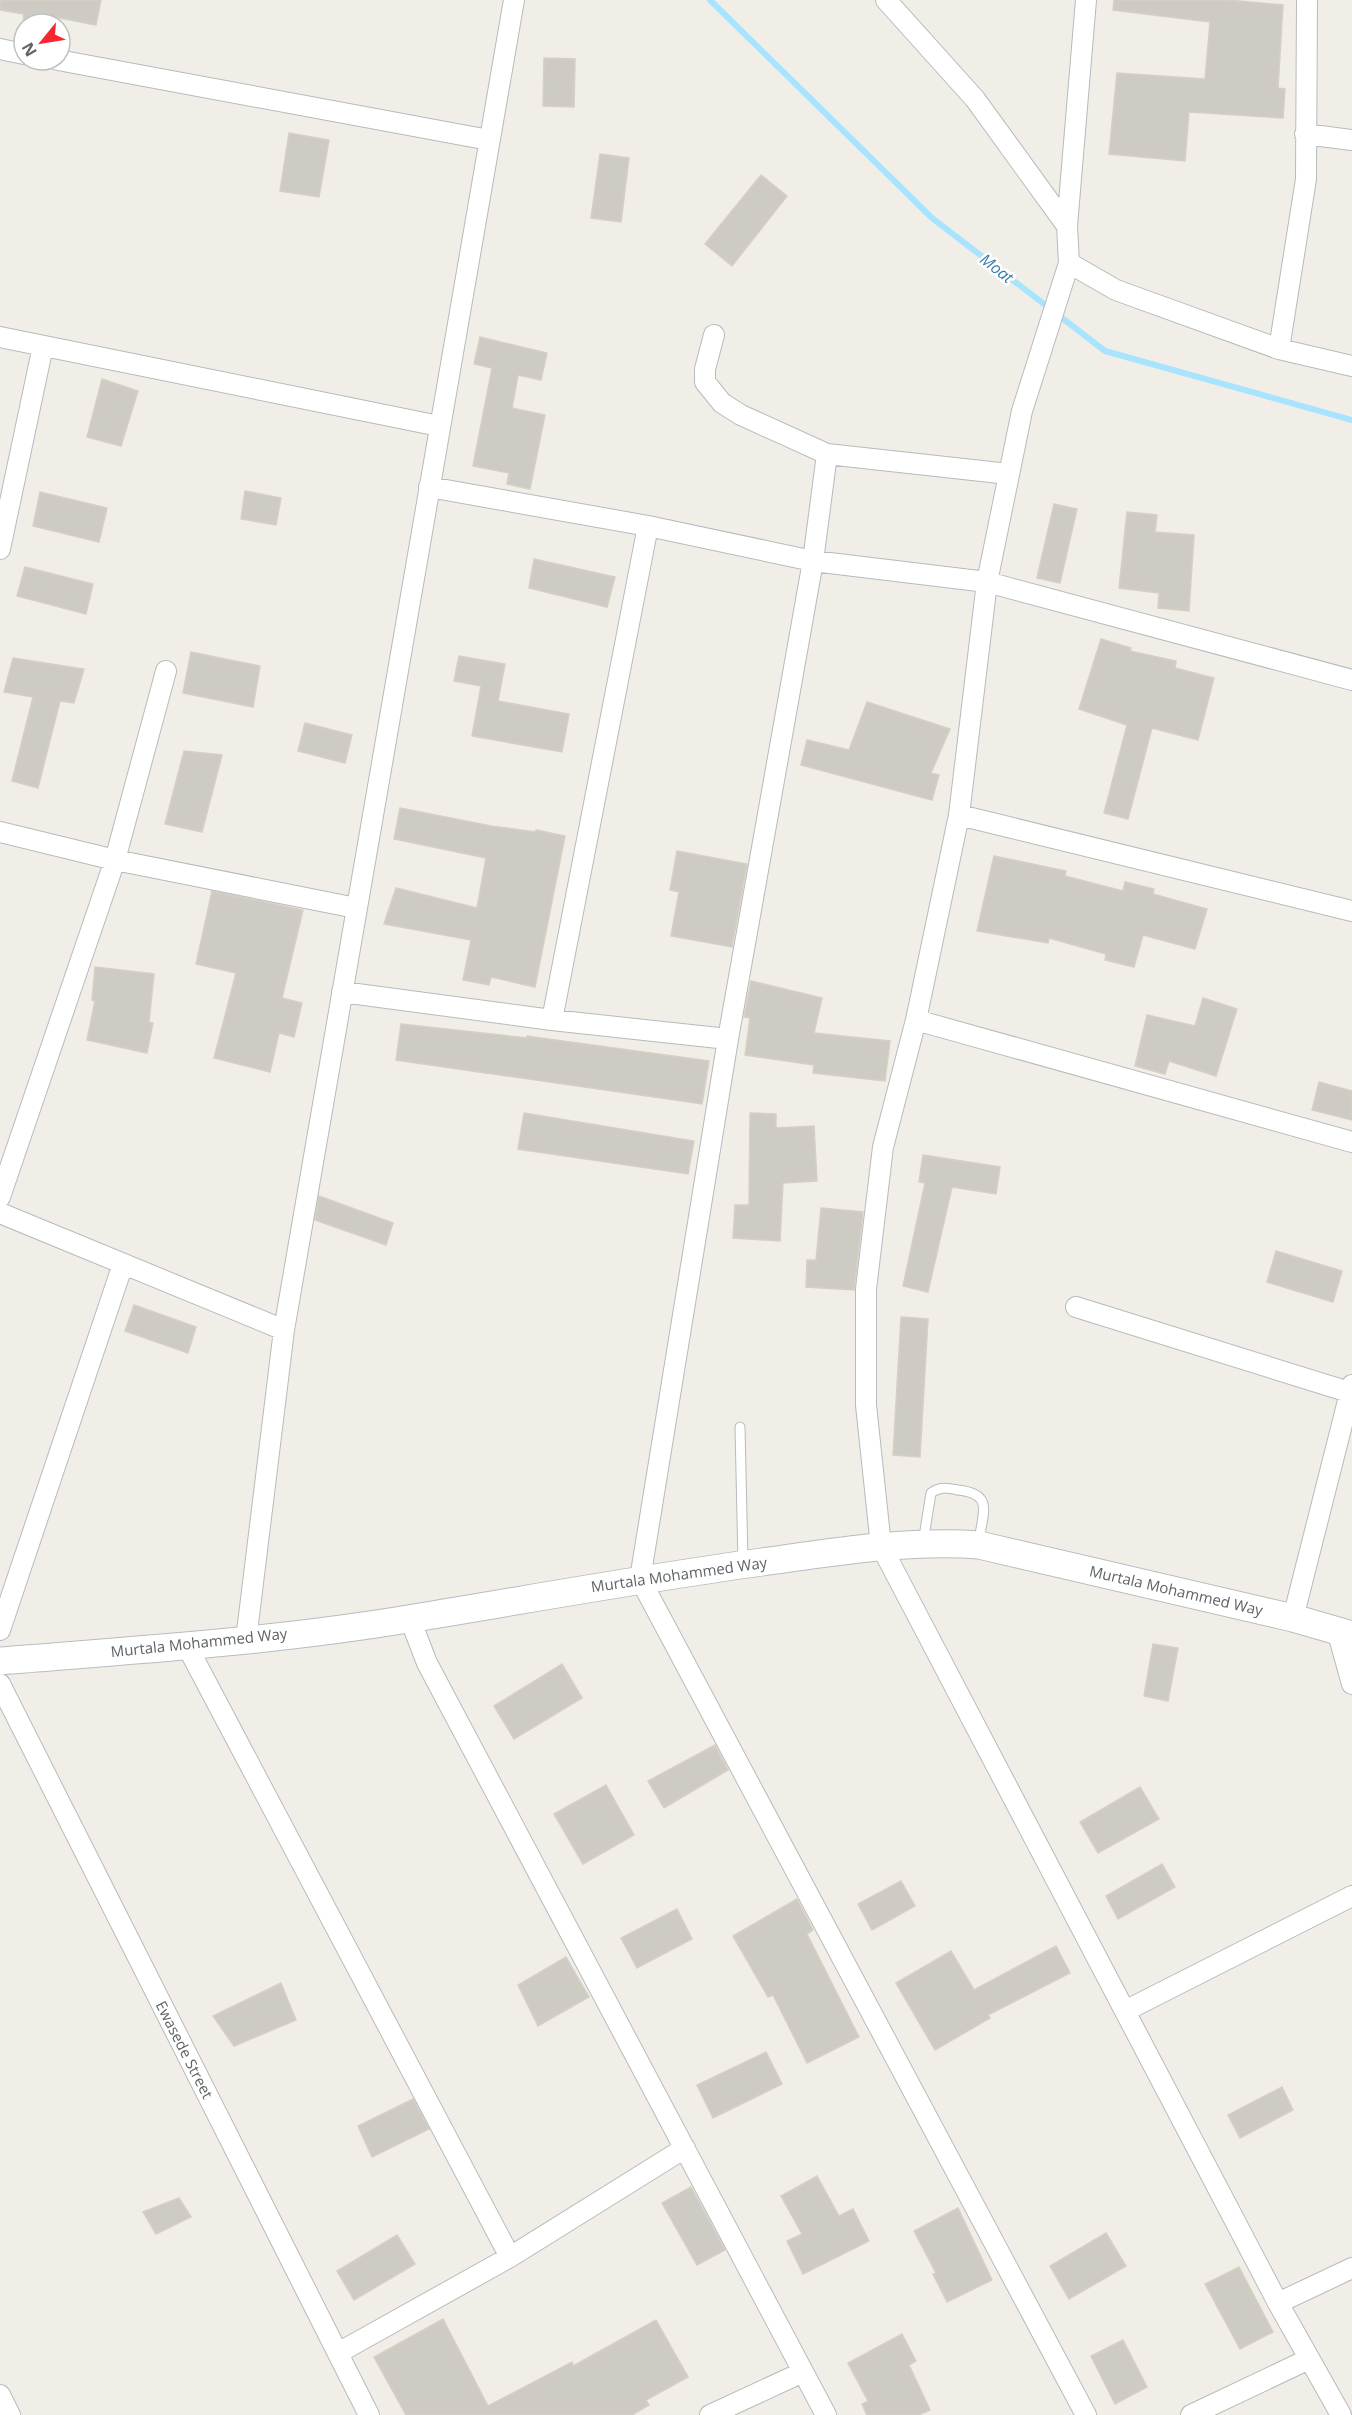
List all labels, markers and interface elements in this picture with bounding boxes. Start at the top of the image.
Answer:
north arrow [12,12,72,72]
text: N [16,38,42,61]
water label: Moat [976,248,1019,288]
street label: Murtala Mohammed Way [590,1552,769,1596]
street label: Murtala Mohammed Way [1087,1560,1265,1620]
street label: Murtala Mohammed Way [110,1623,289,1661]
street label: Ewasede Street [152,1997,218,2102]

